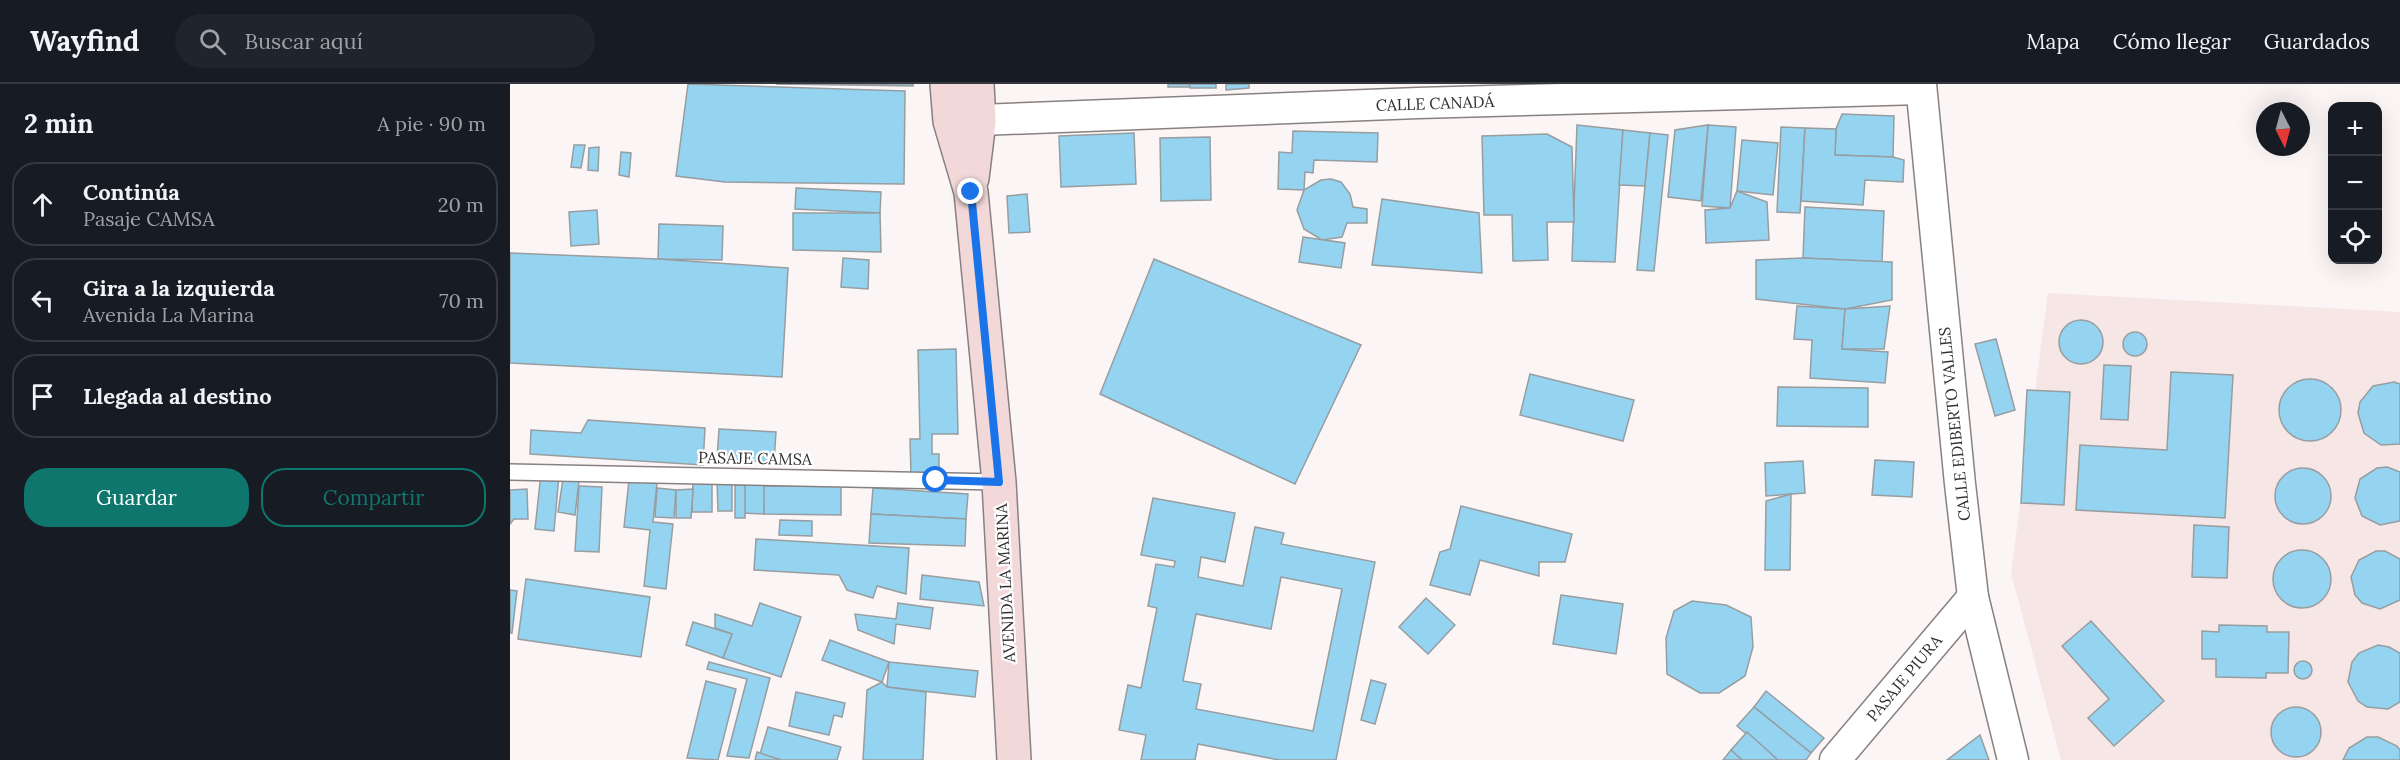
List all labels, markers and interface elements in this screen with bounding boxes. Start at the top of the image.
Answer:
search box [175,14,595,68]
text: Wayfind [30,23,139,59]
icon: search [196,25,229,58]
text: Buscar aquí [244,27,363,55]
text: Mapa [2026,28,2080,55]
text: Cómo llegar [2113,28,2231,55]
text: Guardados [2264,28,2370,55]
street label: CALLE CANADÁ [1375,91,1496,115]
north arrow [2256,102,2310,156]
map controls [2328,102,2382,264]
button: + [2328,102,2382,156]
text: 2 min [24,107,94,140]
text: A pie · 90 m [377,111,486,136]
button: − [2328,156,2382,210]
text: Continúa [83,178,180,206]
route end [957,178,983,204]
icon: ahead [26,188,59,221]
text: 20 m [438,192,484,217]
text: Pasaje CAMSA [83,206,215,231]
button: locate [2328,210,2382,264]
text: Gira a la izquierda [83,274,275,302]
icon: left [26,284,59,317]
text: 70 m [439,288,484,313]
text: Avenida La Marina [83,302,254,327]
street label: CALLE EDIBERTO VALLES [1934,326,1974,522]
icon: arrive [26,380,59,413]
text: Llegada al destino [83,382,272,410]
street label: PASAJE CAMSA [698,447,813,469]
route start [922,466,948,492]
button: Guardar [24,468,249,527]
button: Compartir [261,468,486,527]
street label: AVENIDA LA MARINA [991,502,1019,664]
street label: PASAJE PIURA [1862,630,1947,725]

